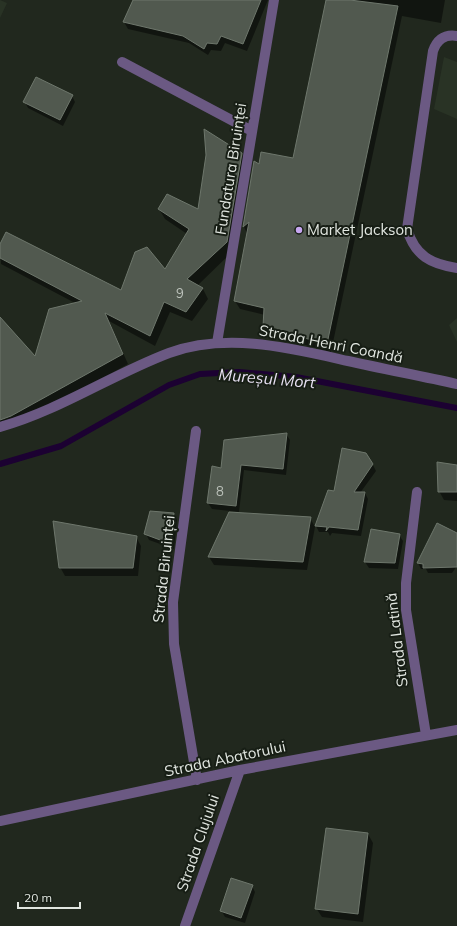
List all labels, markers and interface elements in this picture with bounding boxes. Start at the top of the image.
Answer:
street label: Fundatura Biruinței [211,102,250,236]
place label: Market Jackson [307,220,413,239]
marker: Market Jackson [294,225,304,235]
house number: 9 [176,285,184,301]
street label: Strada Henri Coandă [257,320,405,367]
water label: Mureșul Mort [218,364,317,392]
house number: 8 [216,483,224,499]
street label: Strada Biruinței [148,514,179,624]
street label: Strada Latină [381,592,412,688]
street label: Strada Abatorului [163,736,287,781]
street label: Strada Clujului [172,792,223,894]
scale bar [18,884,80,910]
text: 20 m [24,890,52,905]

